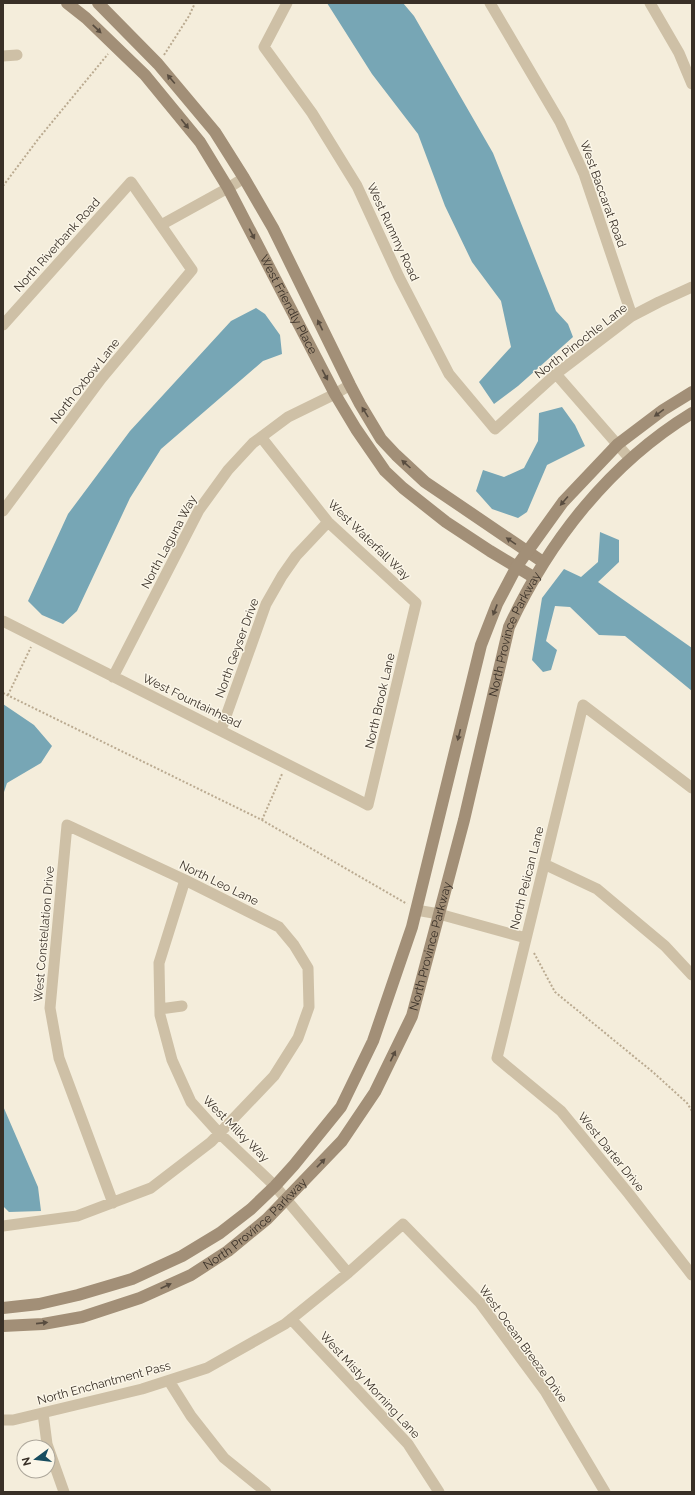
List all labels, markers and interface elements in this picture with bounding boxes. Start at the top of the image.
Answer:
one-way arrow [92,24,102,33]
one-way arrow [167,74,175,84]
one-way arrow [180,118,189,129]
street label: West Baccarat Road [577,139,629,249]
street label: West Rummy Road [364,181,422,283]
street label: North Riverbank Road [11,195,103,295]
one-way arrow [249,229,255,240]
street label: West Friendly Place [257,252,320,356]
street label: North Pinochle Lane [532,301,630,381]
one-way arrow [317,319,323,330]
street label: North Oxbow Lane [47,336,123,426]
one-way arrow [322,369,328,380]
one-way arrow [361,407,369,417]
one-way arrow [654,409,664,417]
one-way arrow [401,459,411,469]
street label: North Laguna Way [138,493,200,591]
one-way arrow [560,496,569,506]
street label: West Waterfall Way [325,497,413,583]
one-way arrow [505,537,517,544]
street label: North Province Parkway [486,569,544,698]
street label: North Geyser Drive [212,596,262,700]
one-way arrow [491,605,497,617]
street label: North Brook Lane [362,652,398,750]
street label: West Fountainhead [140,671,244,731]
one-way arrow [456,729,462,741]
street label: North Pelican Lane [507,825,547,931]
street label: North Leo Lane [177,858,261,908]
street label: West Constellation Drive [31,866,57,1002]
street label: North Province Parkway [407,880,454,1012]
one-way arrow [390,1050,396,1061]
street label: West Milky Way [200,1093,272,1165]
street label: West Darter Drive [575,1110,647,1194]
one-way arrow [316,1158,326,1168]
street label: North Province Parkway [201,1175,310,1272]
one-way arrow [160,1283,172,1289]
street label: West Ocean Breeze Drive [476,1283,570,1405]
one-way arrow [36,1320,48,1327]
street label: West Misty Morning Lane [317,1329,423,1441]
street label: North Enchantment Pass [36,1358,172,1408]
north arrow [16,1439,56,1479]
text: N [19,1456,34,1467]

